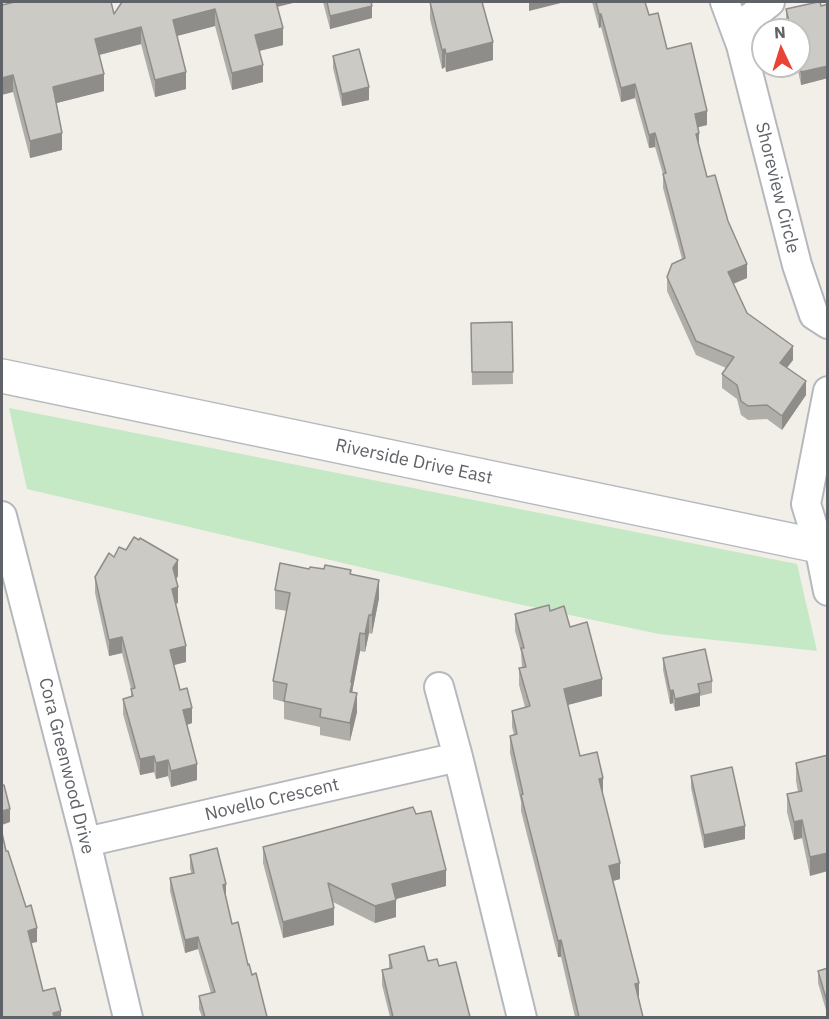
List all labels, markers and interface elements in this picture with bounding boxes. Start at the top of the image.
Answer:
north arrow [751,18,811,78]
text: N [773,22,786,42]
street label: Shoreview Circle [750,120,804,256]
street label: Riverside Drive East [333,435,495,489]
street label: Cora Greenwood Drive [34,676,98,856]
street label: Novello Crescent [203,774,341,826]

